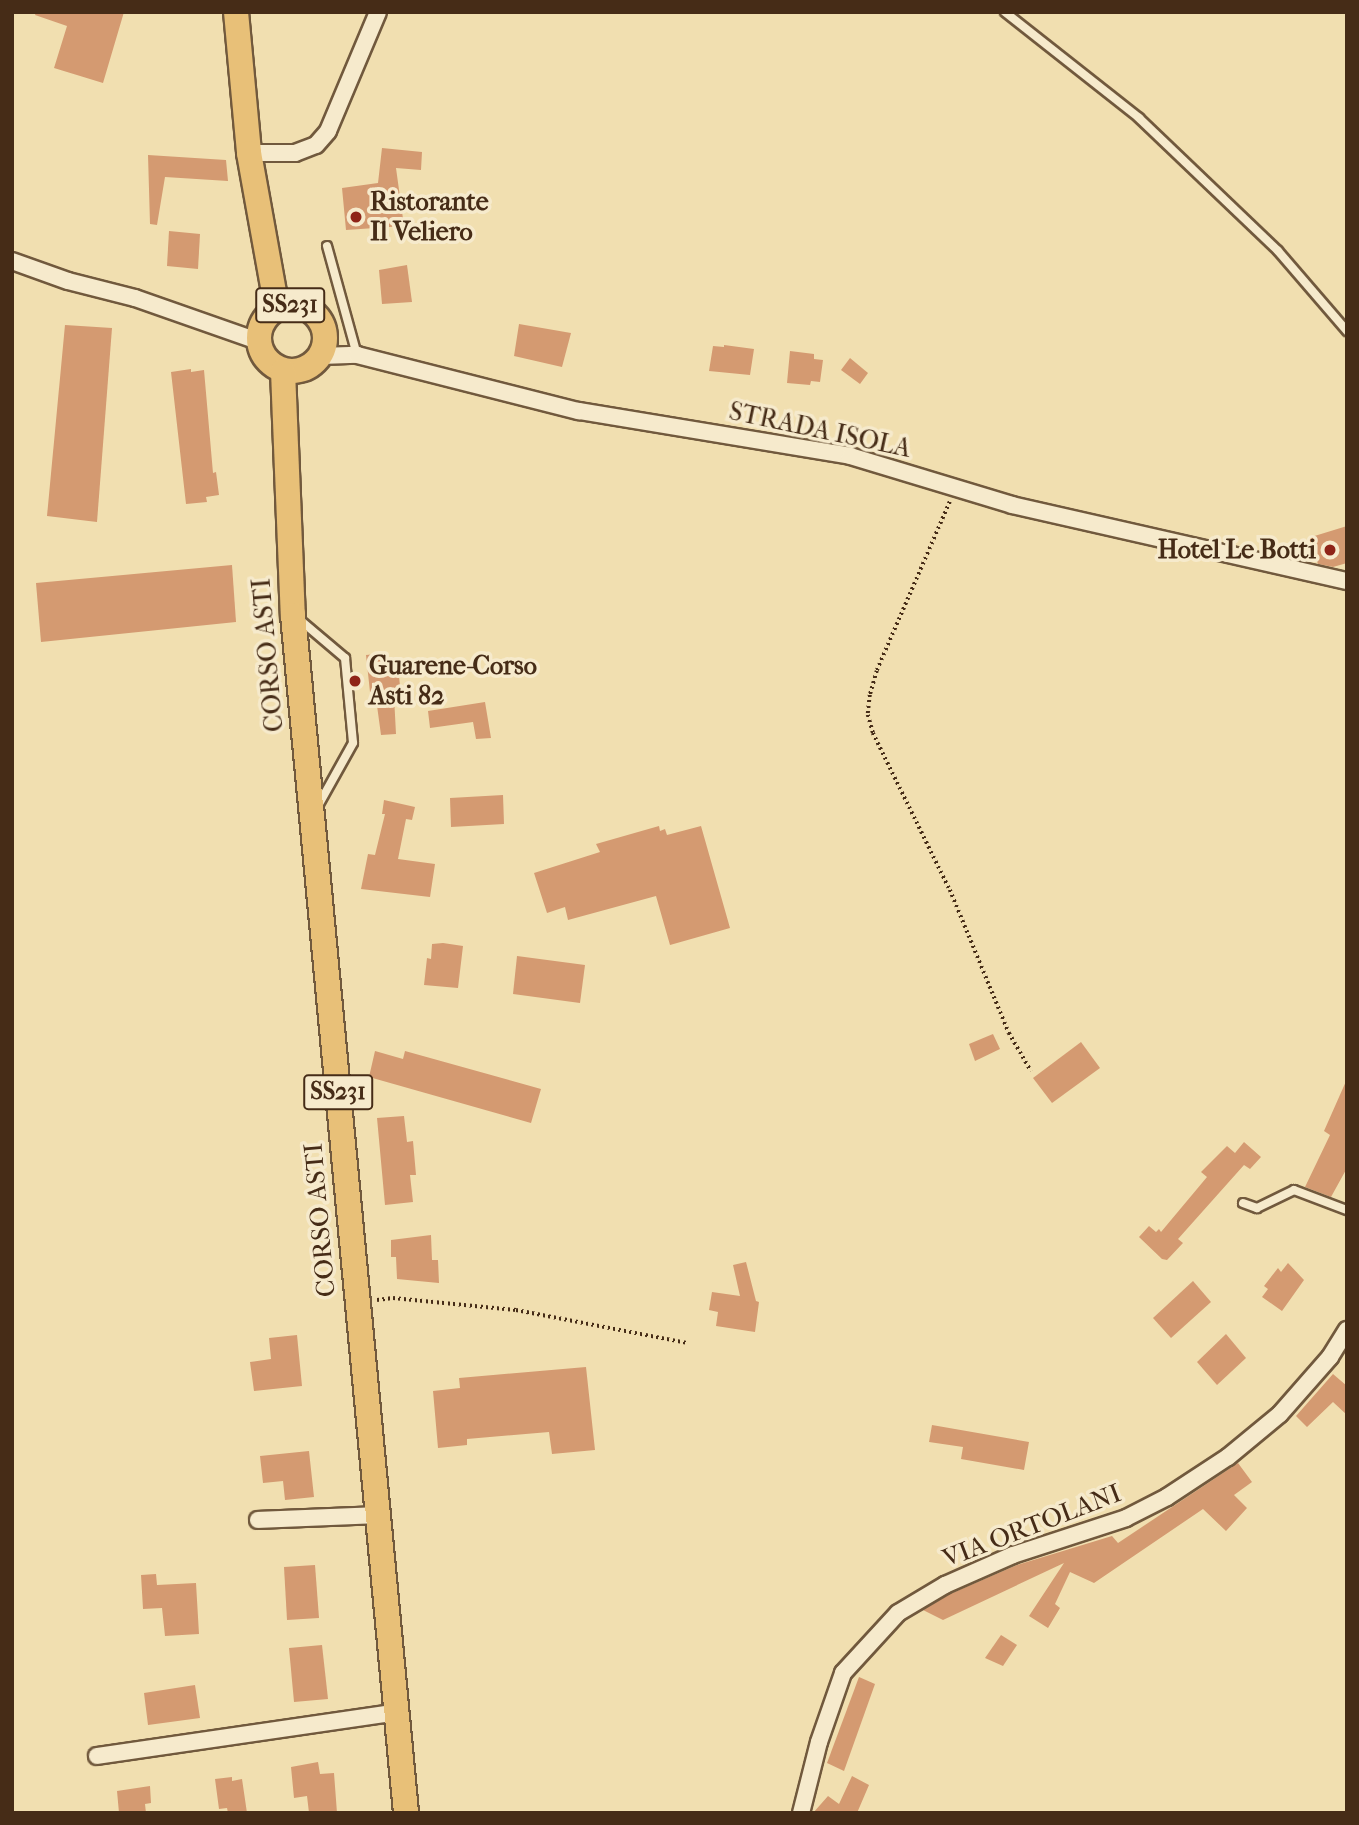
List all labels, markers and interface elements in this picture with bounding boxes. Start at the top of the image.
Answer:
place label: Ristorante Il Veliero [370,186,489,248]
marker: Ristorante Il Veliero [348,209,364,225]
road number: SS231 [255,284,325,326]
street label: STRADA ISOLA [726,395,914,465]
place label: Hotel Le Botti [1157,534,1316,566]
marker: Hotel Le Botti [1322,542,1338,558]
street label: CORSO ASTI [246,577,290,733]
place label: Guarene-Corso Asti 82 [369,650,537,712]
marker: Guarene-Corso Asti 82 [347,673,363,689]
road number: SS231 [303,1072,373,1112]
street label: CORSO ASTI [298,1142,342,1298]
street label: VIA ORTOLANI [938,1478,1126,1574]

